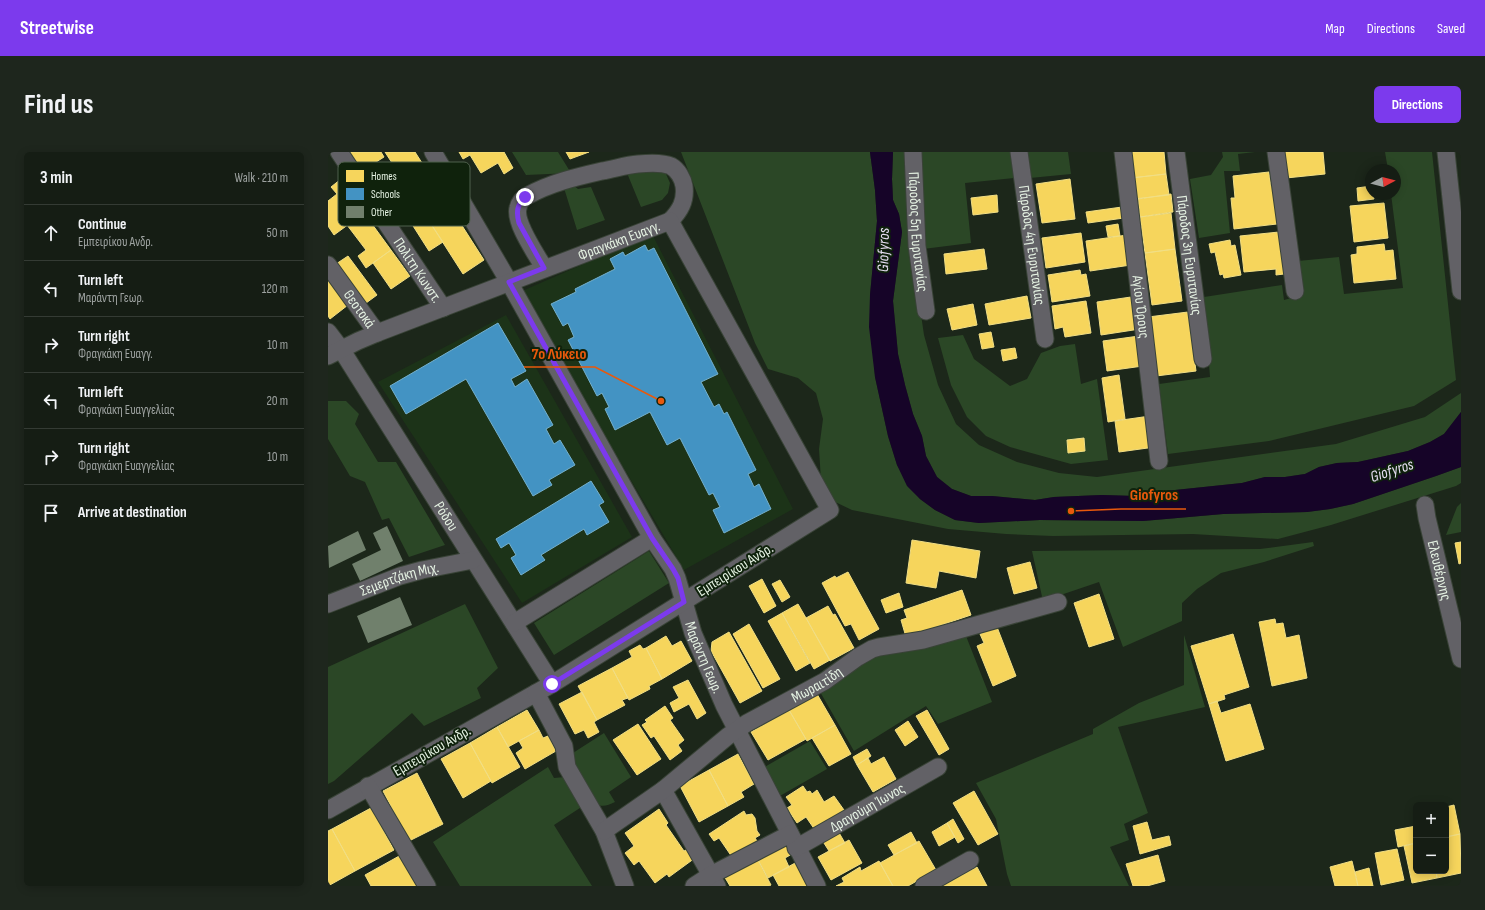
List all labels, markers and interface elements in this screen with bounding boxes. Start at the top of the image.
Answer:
text: Streetwise [20,17,94,40]
text: Map [1325,20,1345,37]
text: Directions [1367,20,1415,37]
text: Saved [1437,20,1465,37]
button: Directions [1374,86,1461,123]
text: Find us [24,88,93,121]
legend [338,162,470,226]
north arrow [1365,164,1401,200]
text: 3 min [40,168,73,188]
text: Walk · 210 m [235,170,288,186]
text: Homes [371,170,397,183]
street label: Πάροδος 5η Ευρυτανίας [904,171,933,293]
street label: Πάροδος 4η Ευρυτανίας [1014,184,1050,306]
text: Schools [371,188,400,201]
route end [516,188,534,206]
street label: Πάροδος 3η Ευρυτανίας [1172,194,1207,316]
text: Other [371,206,392,219]
text: Continue [78,215,127,234]
street label: Φραγκάκη Ευαγγ. [575,216,663,265]
icon: ahead [40,222,62,244]
text: 50 m [267,225,288,241]
water label: Giofyros [874,227,894,272]
text: Εμπειρίκου Ανδρ. [78,234,153,250]
street label: Πολίτη Κωνστ. [389,234,446,307]
text: Turn left [78,271,123,290]
street label: Αγίου Όρους [1128,273,1154,340]
icon: left [40,278,62,300]
text: 120 m [262,281,288,297]
street label: Θεοτοκά [339,286,380,332]
text: Μαράντη Γεωρ. [78,290,144,306]
text: Turn right [78,327,130,346]
icon: right [40,334,62,356]
text: 10 m [267,337,288,353]
callout: 7o Λύκειο [524,339,595,367]
text: 7o Λύκειο [531,345,587,364]
text: Φραγκάκη Ευαγγ. [78,346,153,362]
text: Turn left [78,383,123,402]
icon: left [40,390,62,412]
text: 20 m [266,393,288,409]
text: Φραγκάκη Ευαγγελίας [78,402,175,418]
text: Turn right [78,439,130,458]
icon: right [40,446,62,468]
text: 10 m [267,449,288,465]
water label: Giofyros [1368,455,1416,487]
text: Φραγκάκη Ευαγγελίας [78,458,175,474]
callout: Giofyros [1121,481,1186,509]
text: Giofyros [1130,486,1178,505]
street label: Ρόδου [430,498,463,535]
icon: arrive [40,502,62,524]
text: Arrive at destination [78,503,187,522]
street label: Ελευθέρνης [1423,538,1456,603]
street label: Εμπειρίκου Ανδρ. [693,539,777,601]
street label: Σεμερτζάκη Μιχ. [357,557,441,600]
street label: Μαράντη Γεωρ. [681,619,727,696]
street label: Μωραιτίδη [788,662,846,707]
route start [543,675,561,693]
street label: Εμπειρίκου Ανδρ. [390,721,474,781]
street label: Δραγούμη Ίωνος [826,778,908,836]
map controls [1413,802,1449,874]
button: + [1413,802,1449,838]
button: − [1413,838,1449,874]

